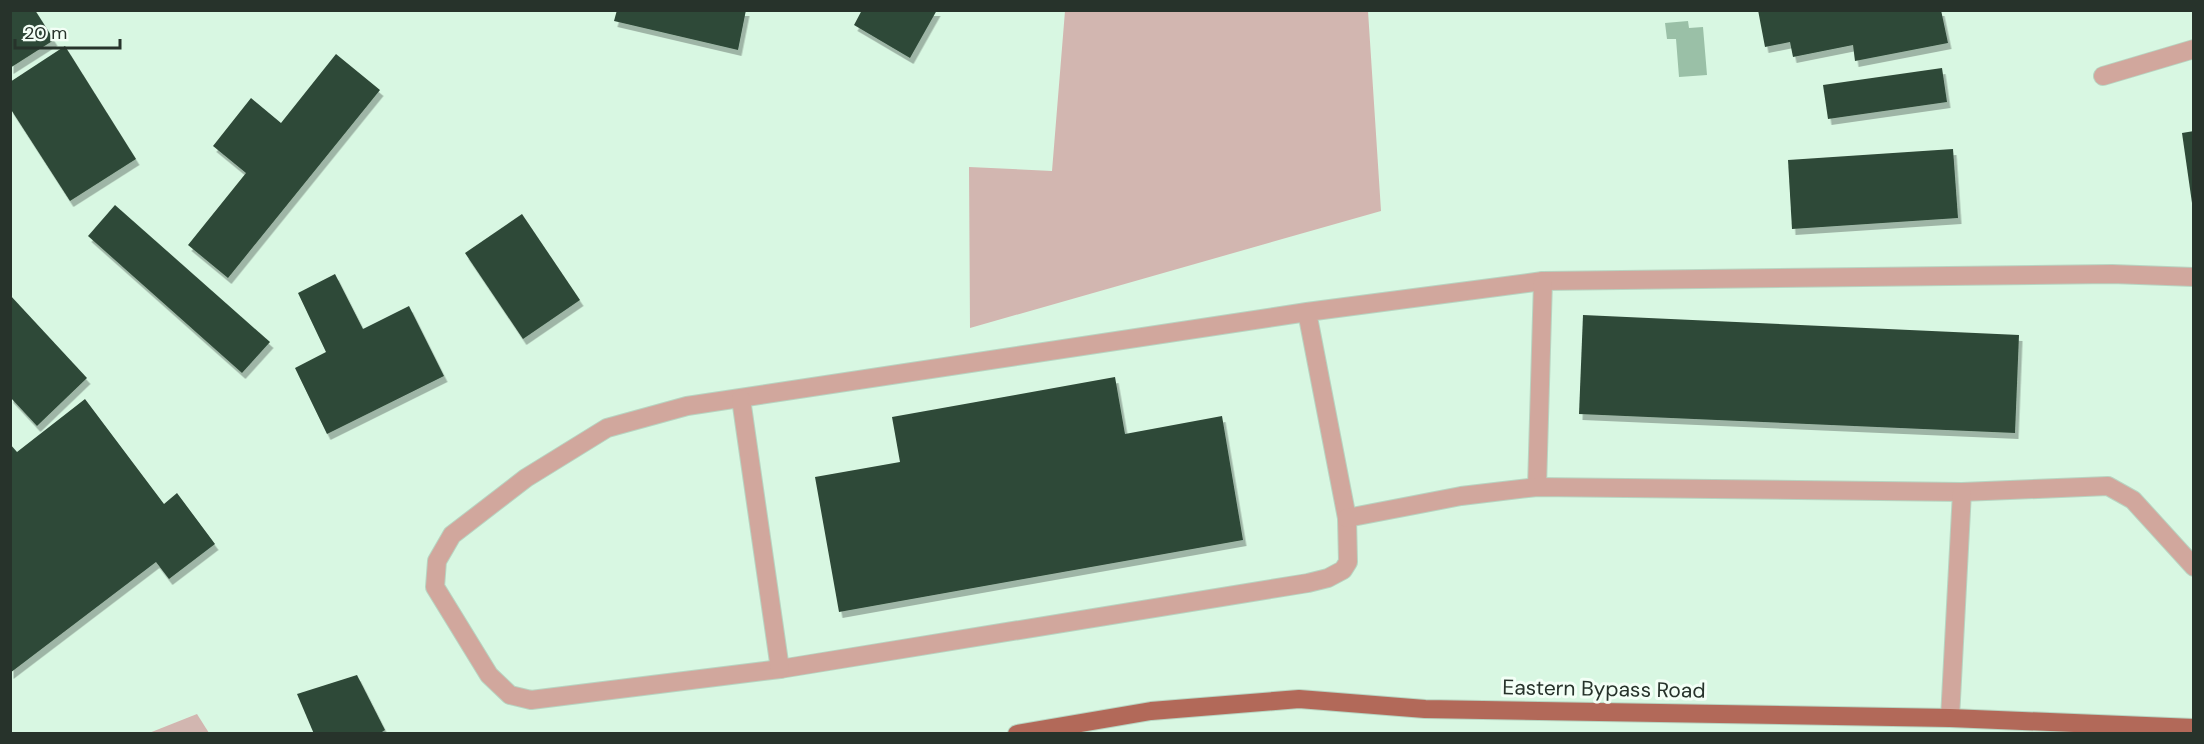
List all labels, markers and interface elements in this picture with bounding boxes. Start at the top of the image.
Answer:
scale bar [15,12,120,50]
text: 20 m [24,21,67,45]
street label: Eastern Bypass Road [1502,673,1706,705]

